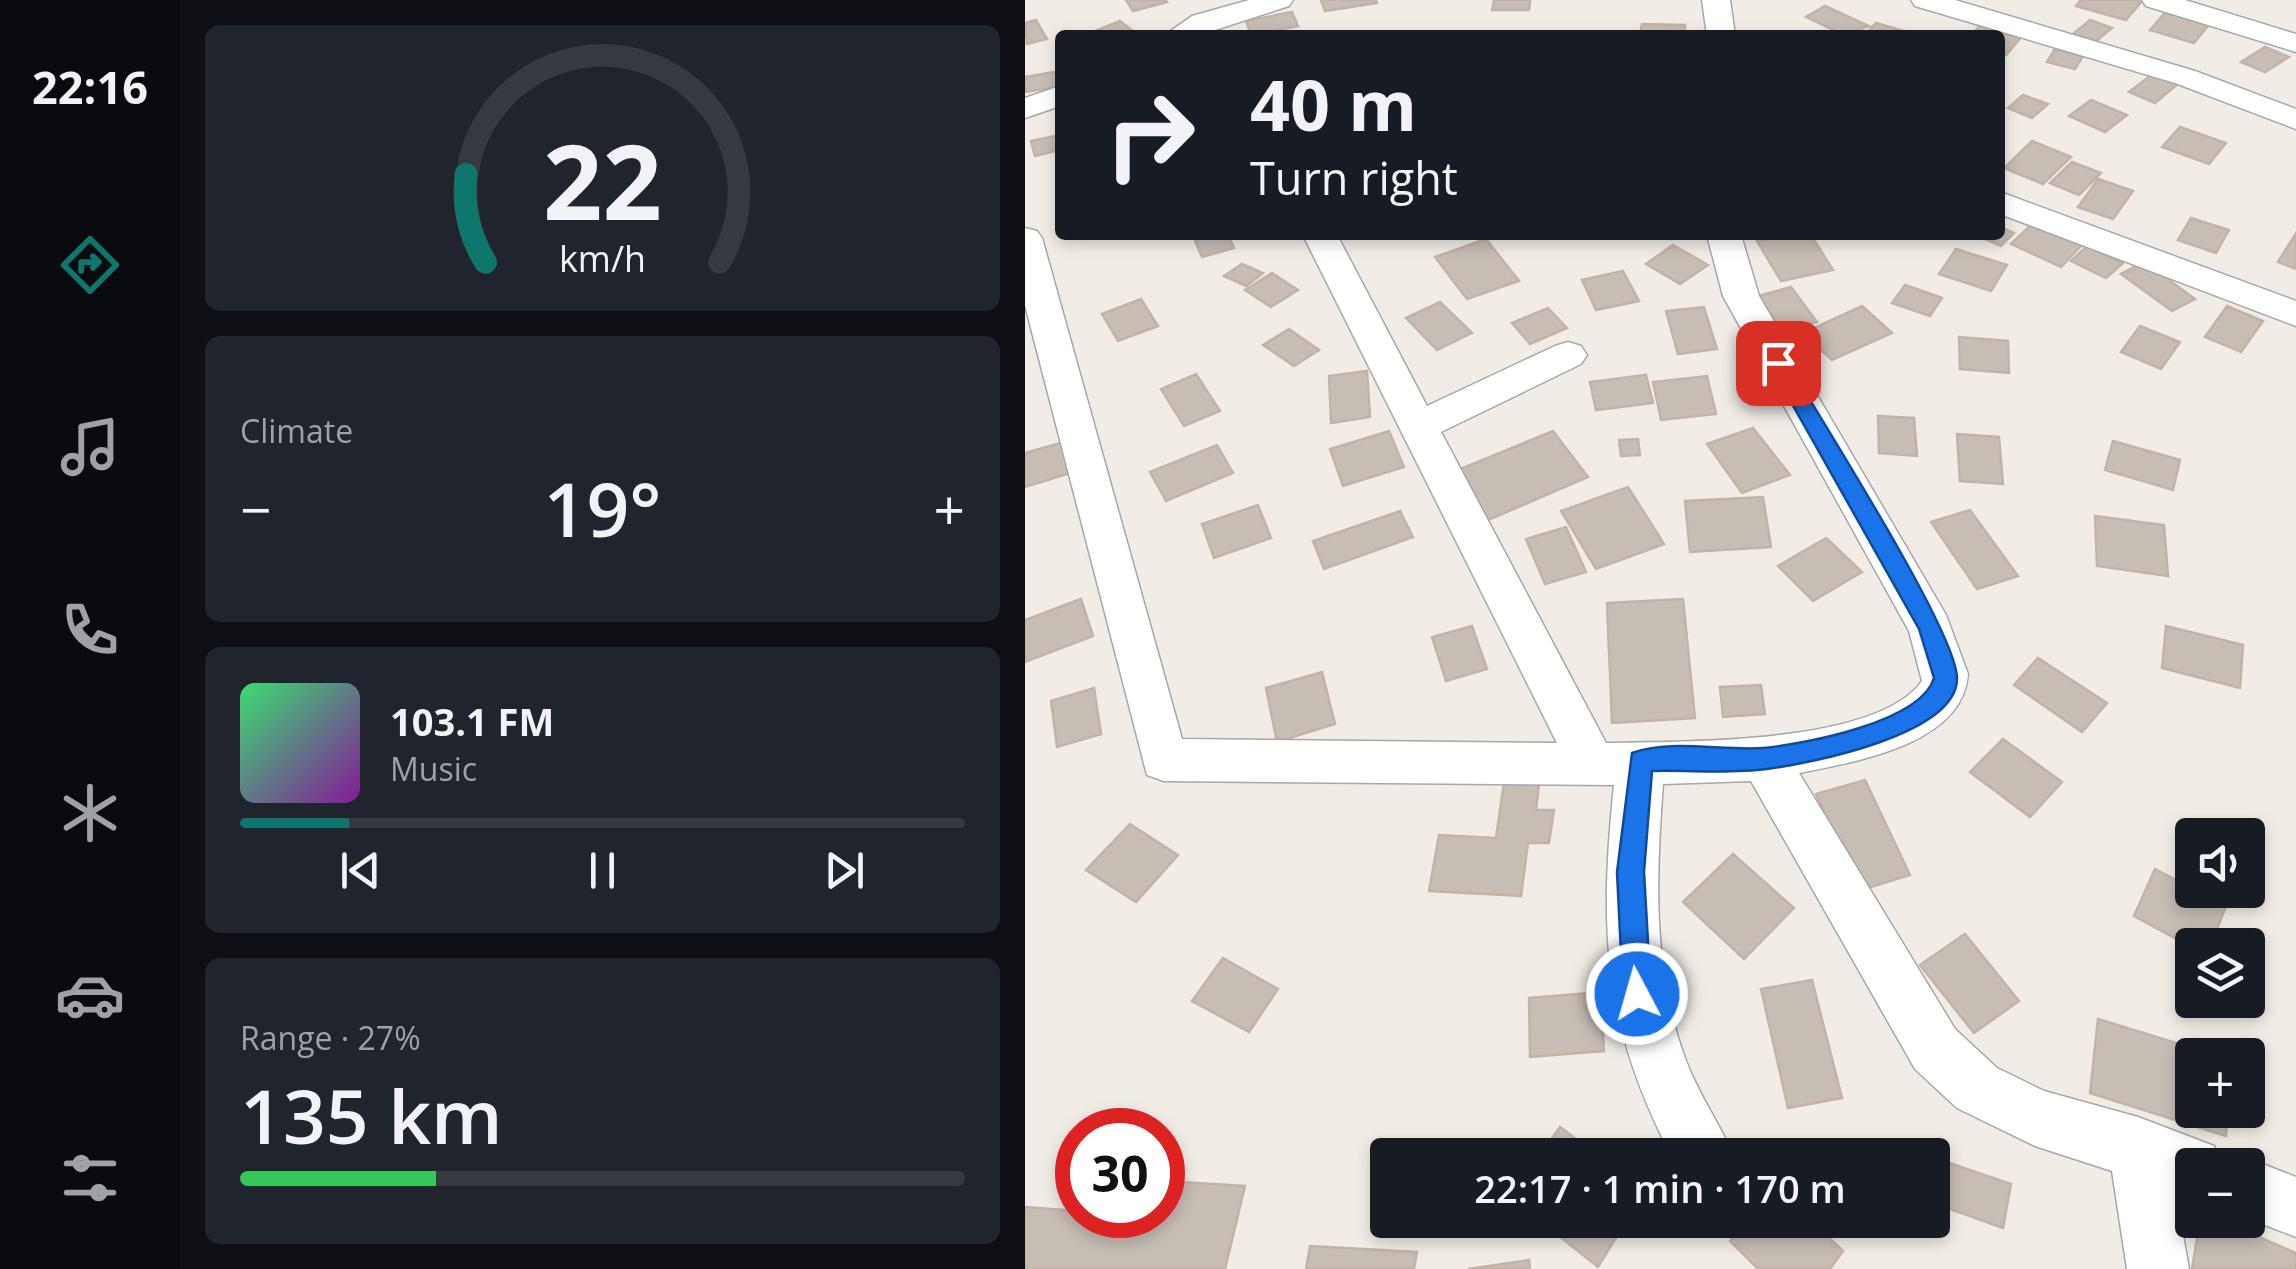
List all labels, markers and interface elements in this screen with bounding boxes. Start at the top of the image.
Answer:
text: 22:16 [32,56,148,117]
text: 40 m [1250,56,1417,152]
icon: right [1085,70,1215,200]
text: 22 [543,109,662,250]
text: Turn right [1250,147,1458,208]
icon: directions [55,230,125,300]
text: km/h [559,234,646,282]
pin [1736,321,1821,406]
icon: arrive [1751,336,1806,391]
text: Climate [240,409,353,452]
icon: music [55,412,125,482]
text: 19° [544,457,661,559]
text: − [240,471,271,546]
text: + [934,471,965,546]
icon: phone [55,595,125,665]
text: 103.1 FM [390,695,554,747]
text: Music [390,747,477,790]
icon: climate [55,778,125,848]
map controls [2175,818,2265,1238]
button: sound [2175,818,2265,908]
icon: previous [333,843,388,898]
icon: pause [575,843,630,898]
icon: next [817,843,872,898]
button: layers [2175,928,2265,1018]
position arrow [1585,942,1689,1046]
icon: car [55,960,125,1030]
text: Range · 27% [240,1016,421,1059]
button: + [2175,1038,2265,1128]
text: 135 km [240,1064,503,1166]
speed limit sign: 30 [1055,1108,1185,1238]
icon: filters [55,1143,125,1213]
button: − [2175,1148,2265,1238]
text: 22:17 · 1 min · 170 m [1474,1162,1846,1214]

